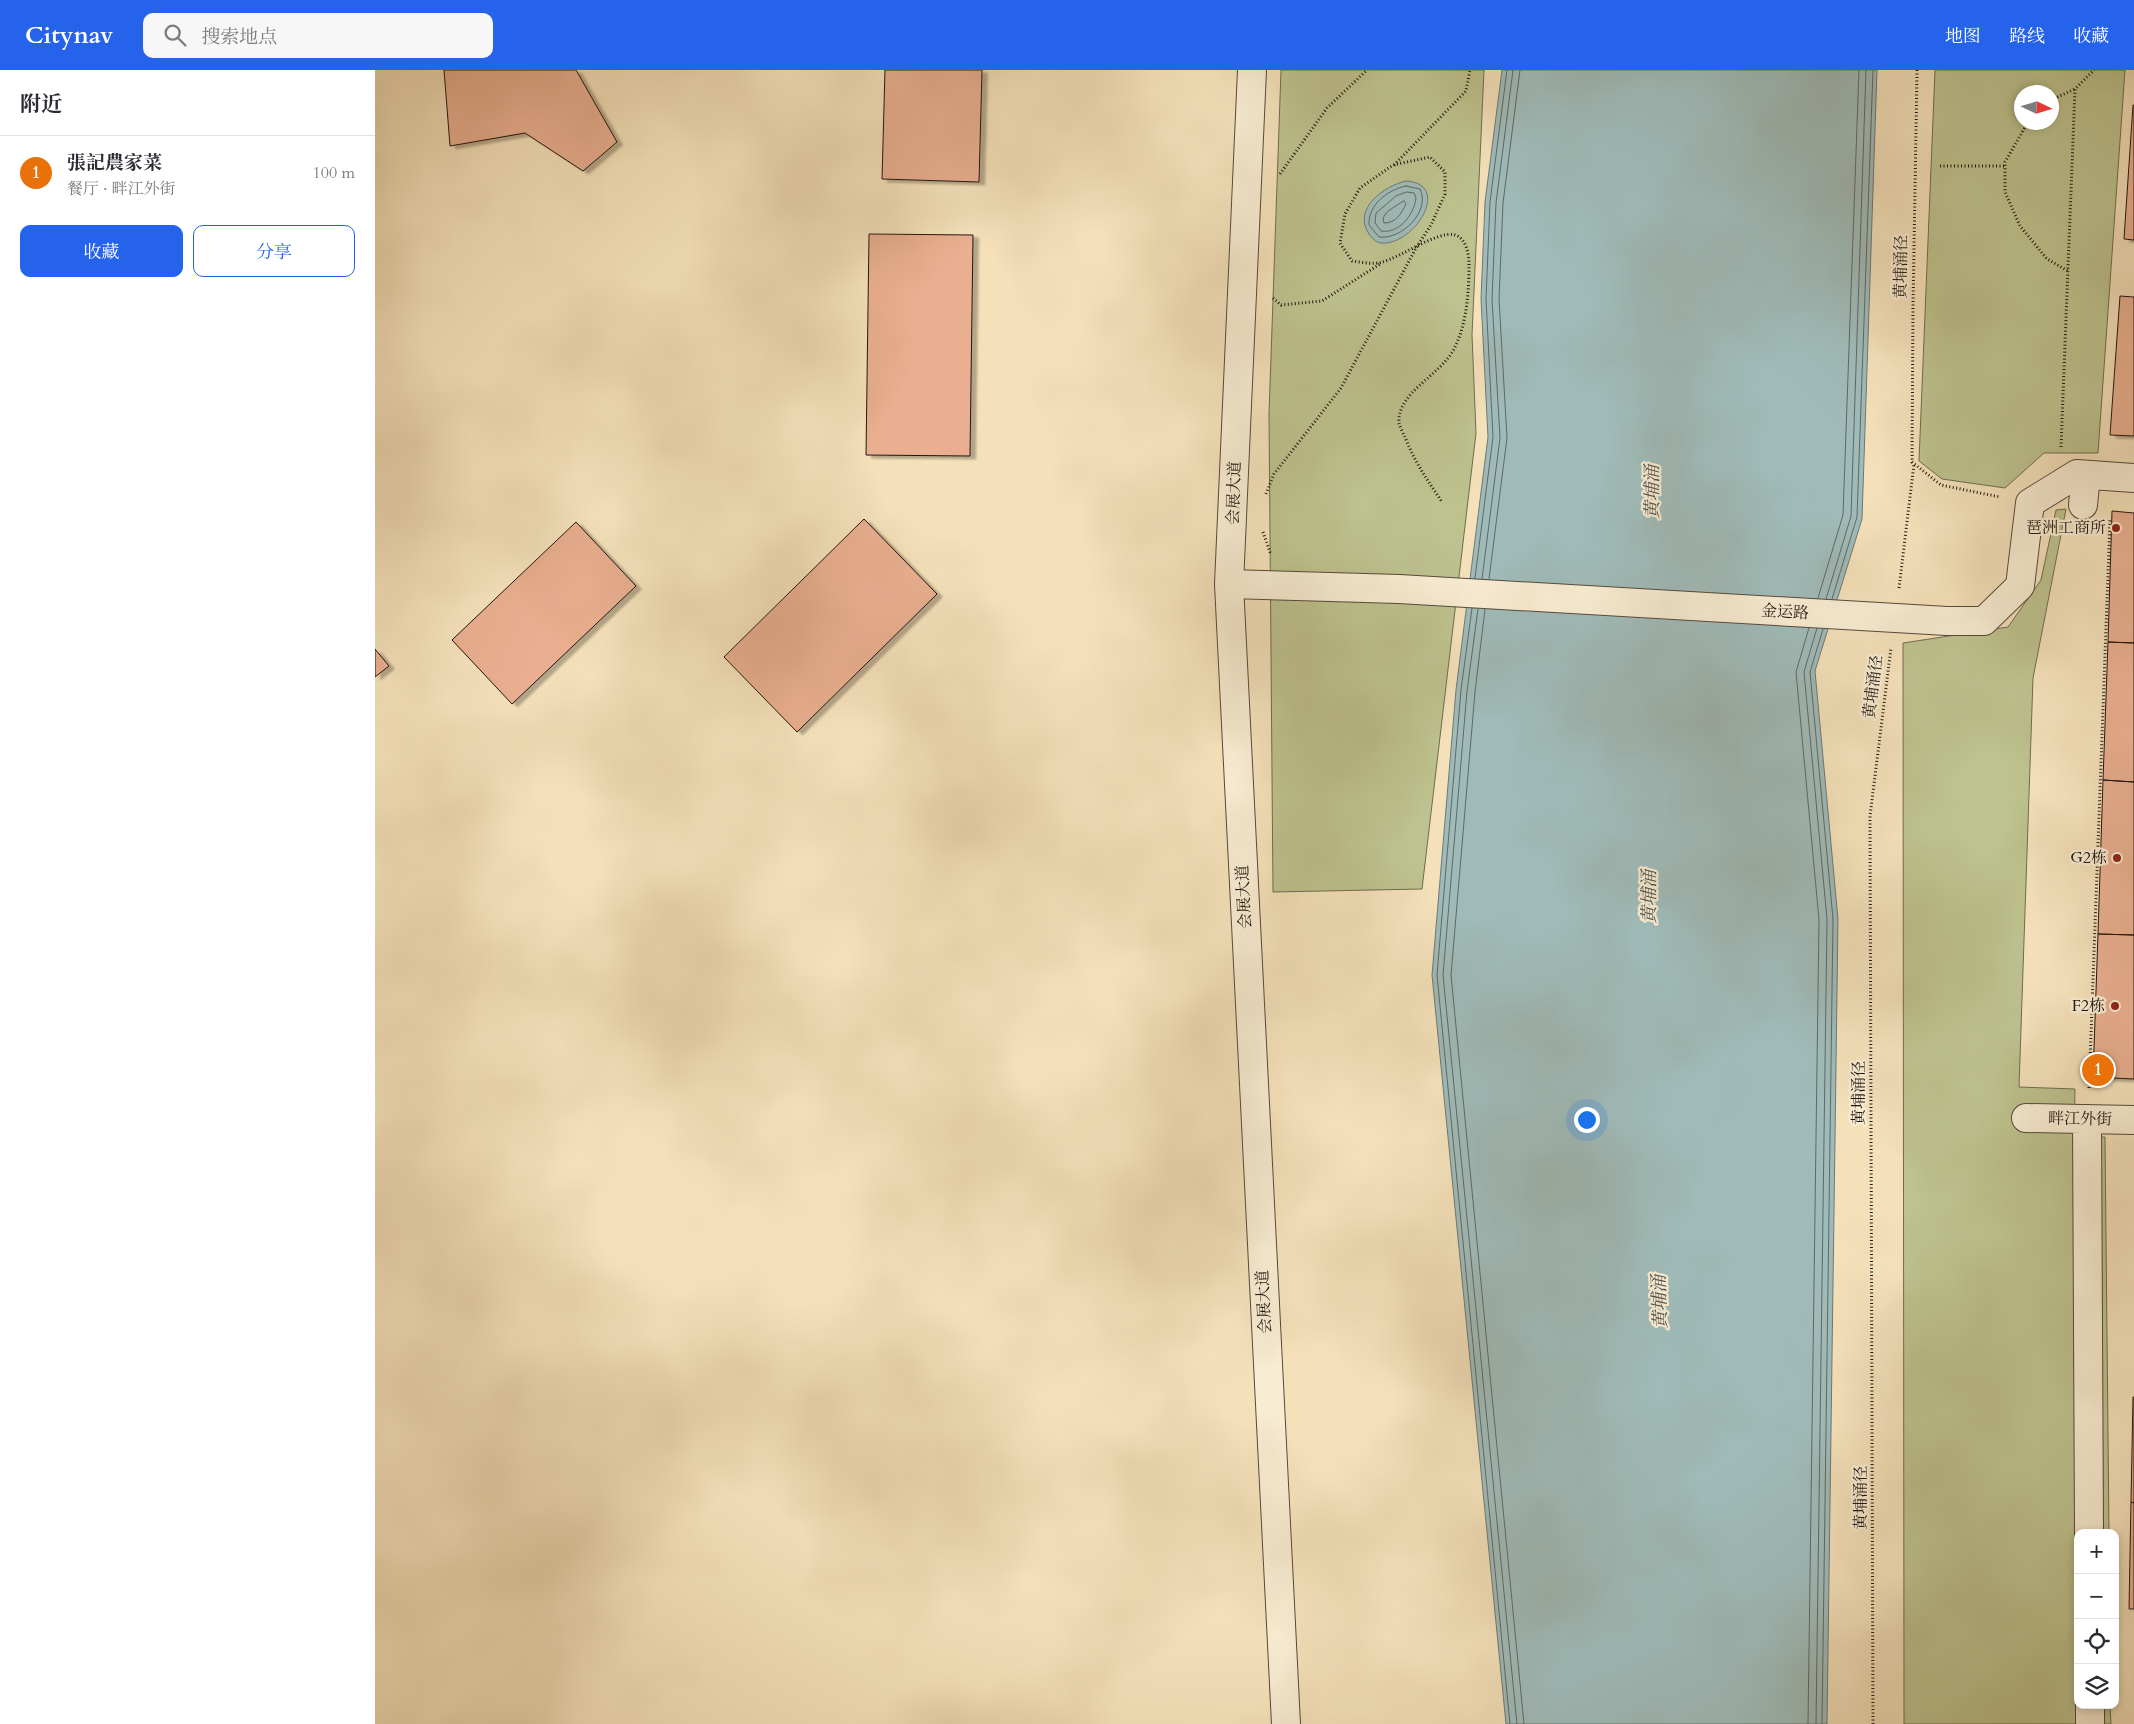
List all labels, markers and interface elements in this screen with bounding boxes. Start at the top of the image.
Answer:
search box [143,13,493,58]
text: Citynav [25,19,113,52]
icon: search [161,21,189,49]
text: 搜索地点 [201,24,277,50]
text: 地图 [1945,24,1981,49]
text: 路线 [2009,24,2045,49]
text: 收藏 [2073,24,2109,49]
north arrow [2014,85,2059,130]
text: 附近 [20,90,62,119]
text: 張記農家菜 [67,150,162,176]
text: 1 [32,162,40,184]
text: 100 m [313,162,355,184]
text: 餐厅 · 畔江外街 [67,178,176,200]
button: 收藏 [20,225,183,277]
button: 分享 [193,225,355,277]
street label: 黄埔涌径 [1889,235,1913,299]
street label: 会展大道 [1222,461,1246,525]
water label: 黄埔涌 [1640,463,1665,519]
place label: 琶洲工商所 [2026,517,2106,539]
marker: 琶洲工商所 [2110,522,2122,534]
street label: 金运路 [1760,600,1810,624]
street label: 黄埔涌径 [1858,654,1888,720]
place label: G2栋 [2070,847,2107,869]
marker: G2栋 [2111,852,2123,864]
street label: 会展大道 [1231,864,1257,930]
water label: 黄埔涌 [1637,868,1662,924]
place label: F2栋 [2072,995,2105,1017]
marker: F2栋 [2109,1000,2121,1012]
pin: 1 [2082,1051,2114,1089]
street label: 黄埔涌径 [1848,1061,1870,1125]
your location [1574,1107,1600,1133]
street label: 畔江外街 [2048,1107,2112,1131]
street label: 会展大道 [1251,1269,1277,1335]
water label: 黄埔涌 [1646,1273,1673,1329]
street label: 黄埔涌径 [1850,1466,1872,1530]
map controls [2074,1529,2119,1709]
button: + [2074,1529,2119,1574]
button: − [2074,1574,2119,1619]
button: locate [2074,1619,2119,1664]
button: layers [2074,1664,2119,1709]

